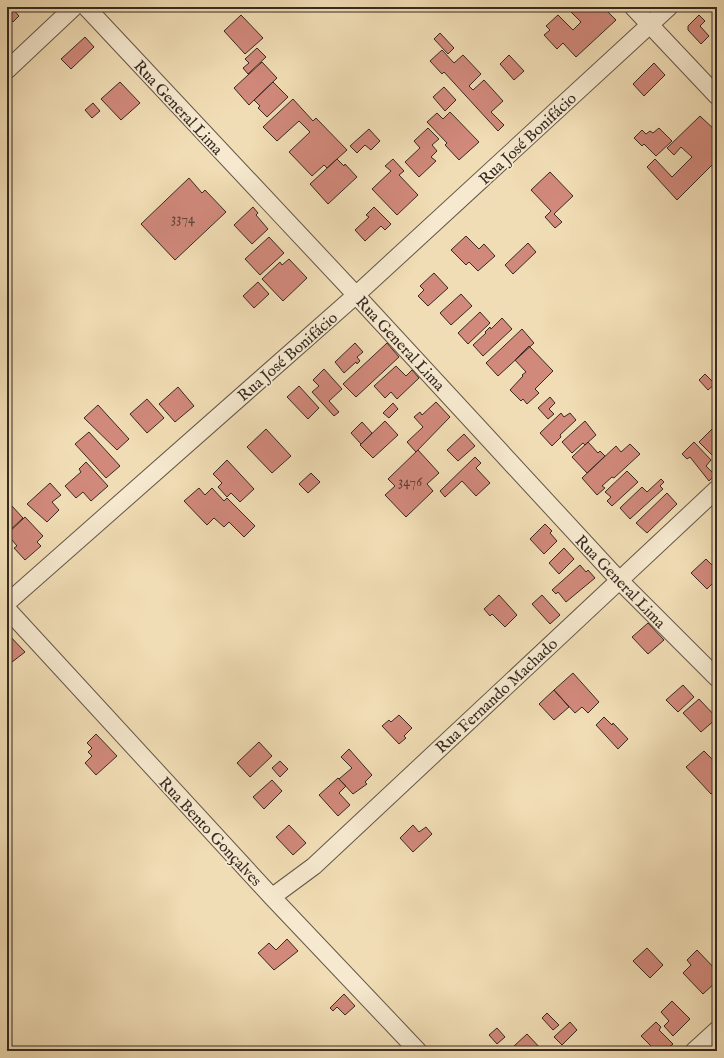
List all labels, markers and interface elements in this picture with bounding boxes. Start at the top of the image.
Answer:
street label: Rua General Lima [129,57,227,160]
street label: Rua José Bonifácio [475,89,582,190]
house number: 3374 [171,210,195,228]
street label: Rua General Lima [351,293,449,396]
street label: Rua José Bonifácio [234,308,343,407]
house number: 3476 [398,473,423,491]
street label: Rua General Lima [570,531,669,633]
street label: Rua Fernando Machado [432,634,563,758]
street label: Rua Bento Gonçalves [154,773,266,892]

